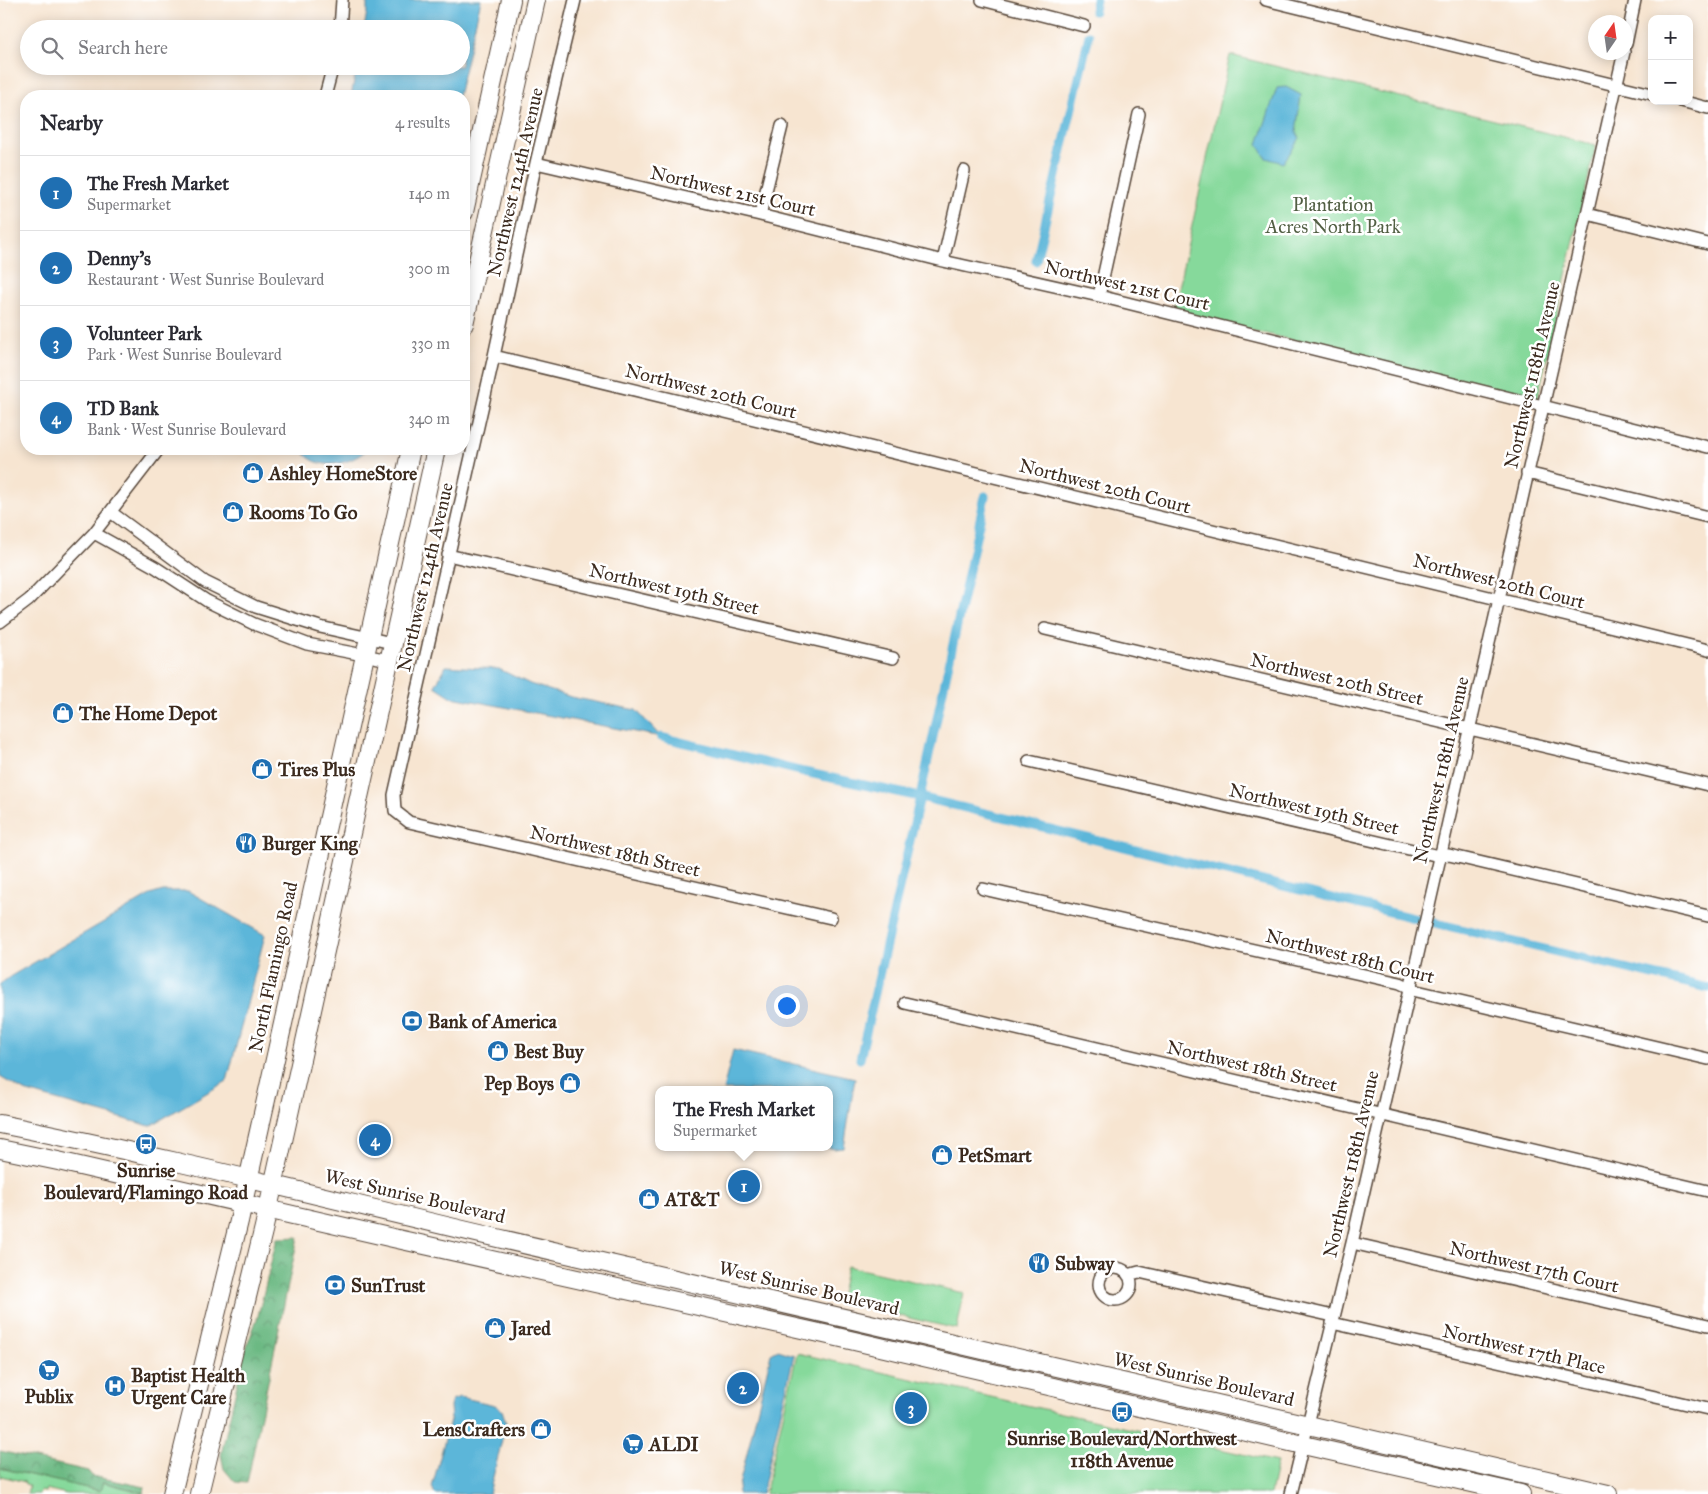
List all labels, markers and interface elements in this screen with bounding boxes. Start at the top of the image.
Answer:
north arrow [1588,15,1633,60]
map controls [1648,15,1693,105]
button: + [1648,15,1693,60]
search box [20,20,470,75]
icon: search [38,34,66,62]
text: Search here [78,36,168,59]
button: − [1648,60,1693,105]
street label: Northwest 124th Avenue [482,85,548,279]
text: Nearby [40,110,103,136]
text: 4 results [395,113,450,132]
street label: Northwest 21st Court [648,161,818,221]
text: The Fresh Market [87,172,229,195]
text: 1 [53,184,59,203]
text: 140 m [409,184,450,203]
park label: Plantation Acres North Park [1265,193,1401,238]
text: Supermarket [87,195,171,214]
text: Denny's [87,247,151,270]
street label: Northwest 21st Court [1042,255,1212,315]
text: 2 [52,259,60,278]
text: 300 m [408,259,450,278]
text: Restaurant · West Sunrise Boulevard [87,270,324,289]
street label: Northwest 118th Avenue [1499,279,1565,471]
text: Volunteer Park [87,322,202,345]
text: 3 [53,334,59,353]
text: 330 m [411,334,450,353]
text: Park · West Sunrise Boulevard [87,345,282,364]
street label: Northwest 20th Court [623,359,799,424]
text: TD Bank [87,397,159,420]
text: 4 [52,409,60,428]
text: 340 m [408,409,450,428]
text: Bank · West Sunrise Boulevard [87,420,286,439]
street label: Northwest 20th Court [1017,454,1193,519]
shop icon: Ashley HomeStore [241,461,265,485]
place label: Ashley HomeStore [267,462,417,486]
street label: Northwest 124th Avenue [392,480,458,674]
shop icon: Rooms To Go [221,500,245,524]
place label: Rooms To Go [249,501,358,524]
street label: Northwest 20th Court [1411,549,1587,614]
street label: Northwest 19th Street [587,558,761,620]
street label: Northwest 20th Street [1248,648,1426,710]
street label: Northwest 118th Avenue [1408,674,1474,866]
shop icon: The Home Depot [51,701,75,725]
place label: The Home Depot [78,702,217,726]
shop icon: Tires Plus [250,757,274,781]
place label: Tires Plus [277,758,355,781]
street label: Northwest 19th Street [1227,778,1401,840]
street label: Northwest 18th Street [528,820,703,882]
restaurant icon: Burger King [234,831,258,855]
place label: Burger King [262,832,359,856]
street label: North Flamingo Road [244,879,303,1055]
street label: Northwest 18th Court [1263,924,1437,988]
your location [774,993,800,1019]
bank icon: Bank of America [400,1009,424,1033]
place label: Bank of America [428,1010,558,1033]
street label: Northwest 18th Street [1165,1035,1340,1097]
shop icon: Best Buy [486,1039,510,1063]
place label: Best Buy [514,1040,585,1064]
street label: Northwest 118th Avenue [1318,1068,1384,1260]
shop icon: Pep Boys [558,1071,582,1095]
place label: Pep Boys [484,1072,554,1096]
popup [655,1086,833,1151]
text: The Fresh Market [673,1098,815,1121]
pin: 4 [359,1121,391,1159]
text: Supermarket [673,1121,757,1140]
bus stop icon: Sunrise Boulevard/Flamingo Road [134,1132,158,1156]
shop icon: PetSmart [930,1143,954,1167]
place label: PetSmart [958,1144,1032,1167]
place label: Sunrise Boulevard/Flamingo Road [44,1159,249,1205]
street label: West Sunrise Boulevard [323,1164,508,1228]
pin: 1 [728,1167,760,1205]
shop icon: AT&T [637,1187,661,1211]
place label: AT&T [663,1188,719,1211]
street label: Northwest 17th Court [1447,1236,1621,1298]
restaurant icon: Subway [1027,1251,1051,1275]
place label: Subway [1055,1252,1115,1276]
street label: West Sunrise Boulevard [717,1256,902,1320]
bank icon: SunTrust [323,1273,347,1297]
place label: SunTrust [351,1274,426,1297]
shop icon: Jared [483,1316,507,1340]
place label: Jared [508,1317,551,1341]
street label: Northwest 17th Place [1440,1319,1608,1379]
street label: West Sunrise Boulevard [1112,1347,1297,1411]
supermarket icon: Publix [37,1358,61,1382]
place label: Baptist Health Urgent Care [131,1364,246,1410]
pin: 2 [727,1369,759,1407]
hospital icon: Baptist Health Urgent Care [103,1374,127,1398]
place label: Publix [25,1385,74,1408]
pin: 3 [895,1389,927,1427]
bus stop icon: Sunrise Boulevard/Northwest 118th Avenue [1110,1400,1134,1424]
shop icon: LensCrafters [529,1417,553,1441]
place label: LensCrafters [423,1418,525,1441]
place label: Sunrise Boulevard/Northwest 118th Avenue [1007,1427,1237,1472]
supermarket icon: ALDI [621,1432,645,1456]
place label: ALDI [647,1433,699,1456]

